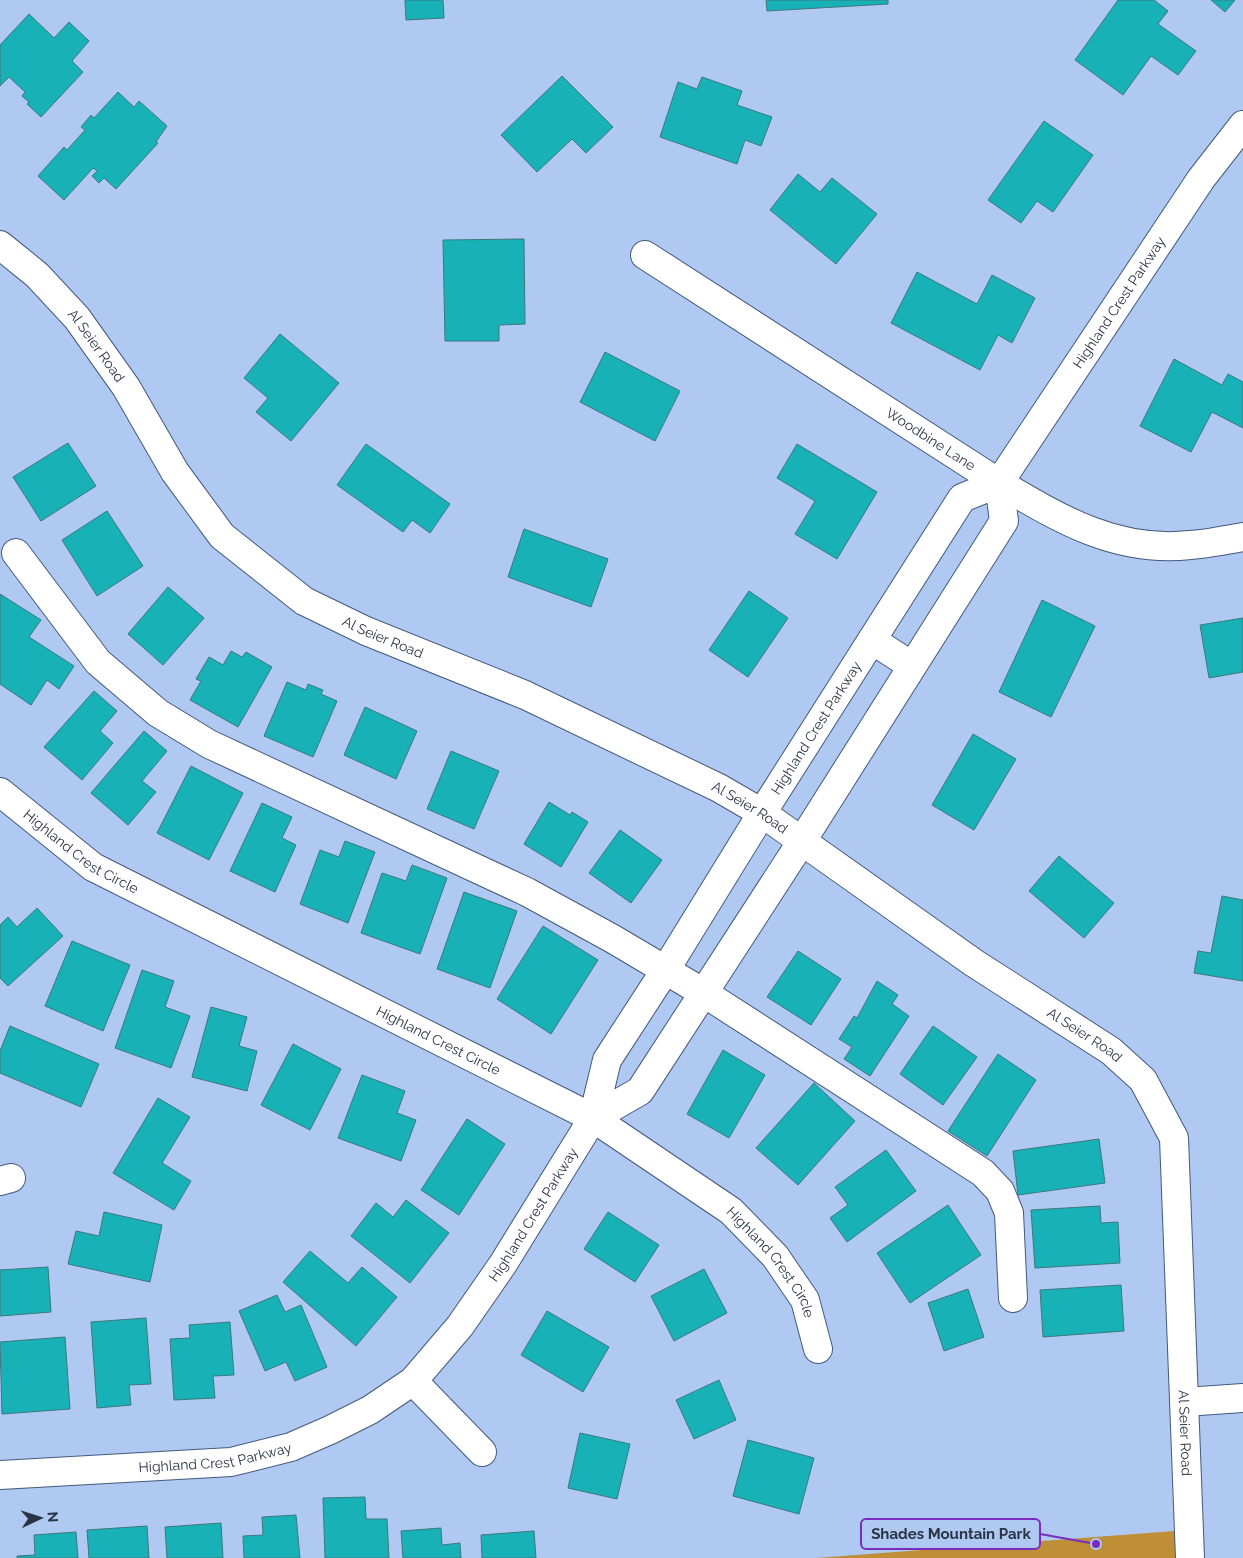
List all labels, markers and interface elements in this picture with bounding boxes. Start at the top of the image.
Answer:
street label: Highland Crest Parkway [1070,233,1169,371]
street label: Al Seier Road [65,306,128,385]
street label: Woodbine Lane [883,404,978,474]
street label: Al Seier Road [340,613,426,661]
street label: Highland Crest Parkway [768,658,864,797]
street label: Al Seier Road [710,778,791,837]
street label: Highland Crest Circle [20,806,141,897]
street label: Highland Crest Circle [374,1003,503,1078]
street label: Al Seier Road [1044,1004,1125,1065]
street label: Highland Crest Parkway [485,1144,581,1285]
street label: Highland Crest Circle [723,1203,817,1319]
street label: Al Seier Road [1176,1390,1195,1476]
street label: Highland Crest Parkway [138,1439,293,1475]
north arrow [15,1493,65,1543]
text: N [45,1511,61,1523]
callout: Shades Mountain Park [861,1519,1040,1549]
text: Shades Mountain Park [871,1525,1031,1543]

